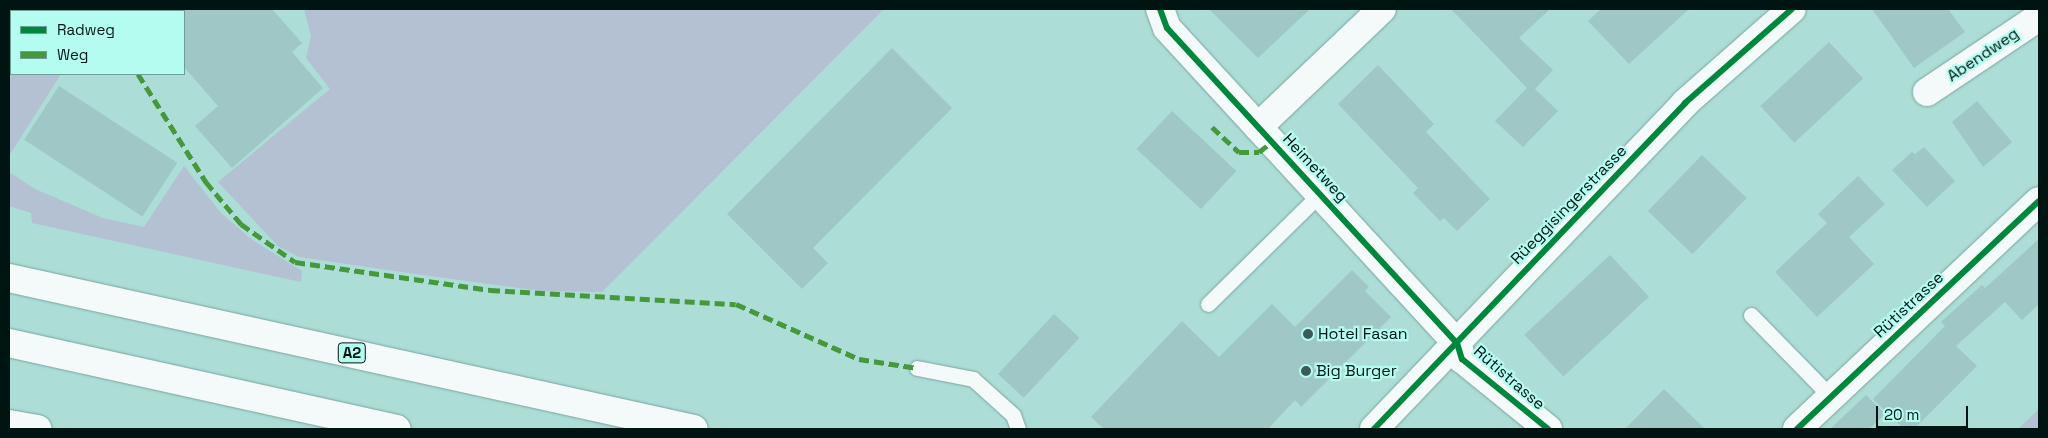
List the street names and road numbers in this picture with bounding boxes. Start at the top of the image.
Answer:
street label: Abendweg [1943,24,2023,86]
street label: Heimetweg [1278,130,1352,206]
street label: Rüeggisingerstrasse [1507,141,1631,269]
street label: Rütistrasse [1870,268,1948,342]
road number: A2 [337,340,367,366]
street label: Rütistrasse [1469,342,1549,414]

